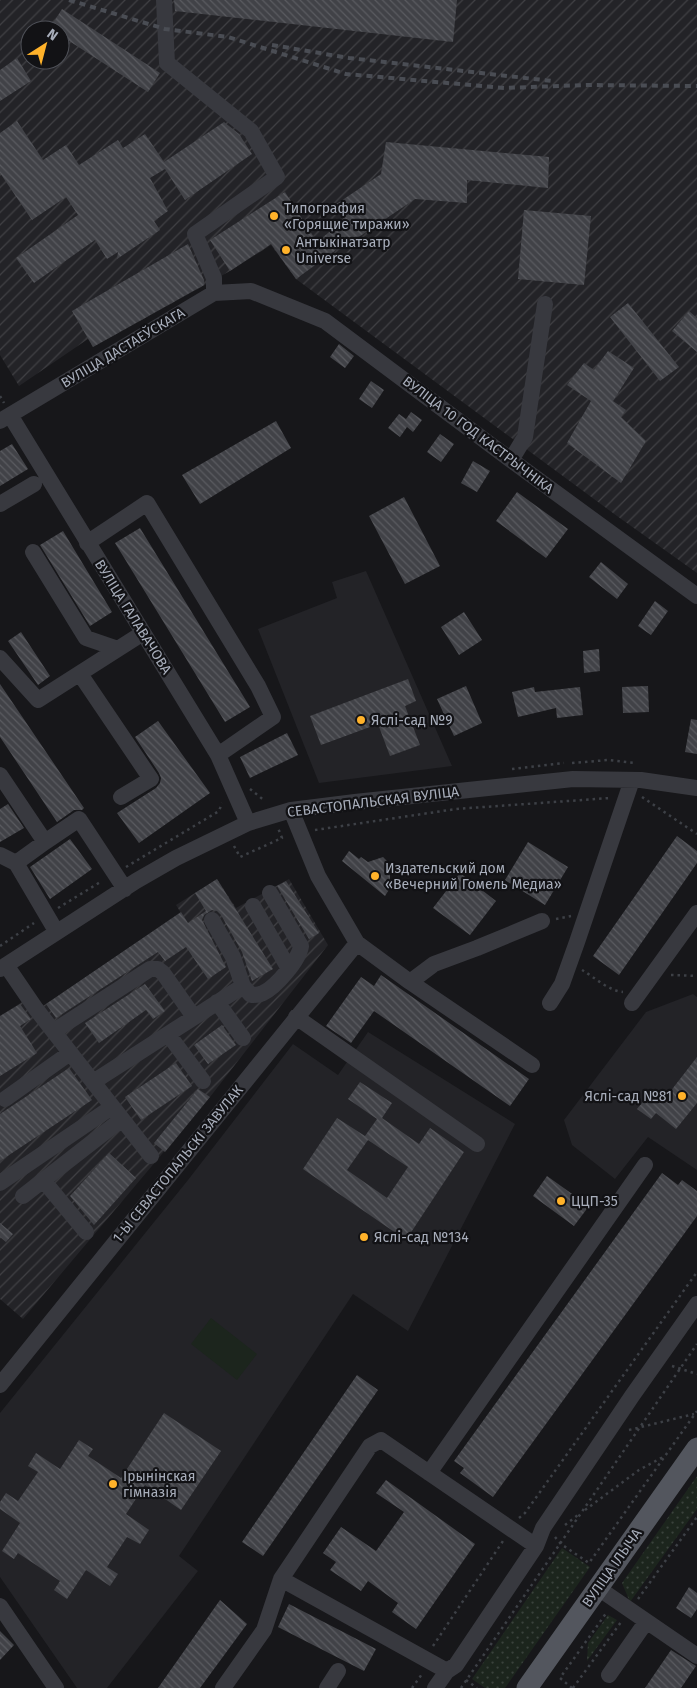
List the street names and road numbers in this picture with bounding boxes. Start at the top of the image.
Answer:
street label: ВУЛІЦА ДАСТАЕЎСКАГА [58,304,188,392]
street label: ВУЛІЦА 10 ГОД КАСТРЫЧНІКА [399,373,557,497]
street label: ВУЛІЦА ГАЛАВАЧОВА [91,557,175,677]
street label: СЕВАСТОПАЛЬСКАЯ ВУЛІЦА [286,783,460,821]
street label: 1-Ы СЕВАСТОПАЛЬСКІ ЗАВУЛАК [109,1081,247,1246]
street label: ВУЛІЦА ІЛЬІЧА [579,1525,645,1611]

